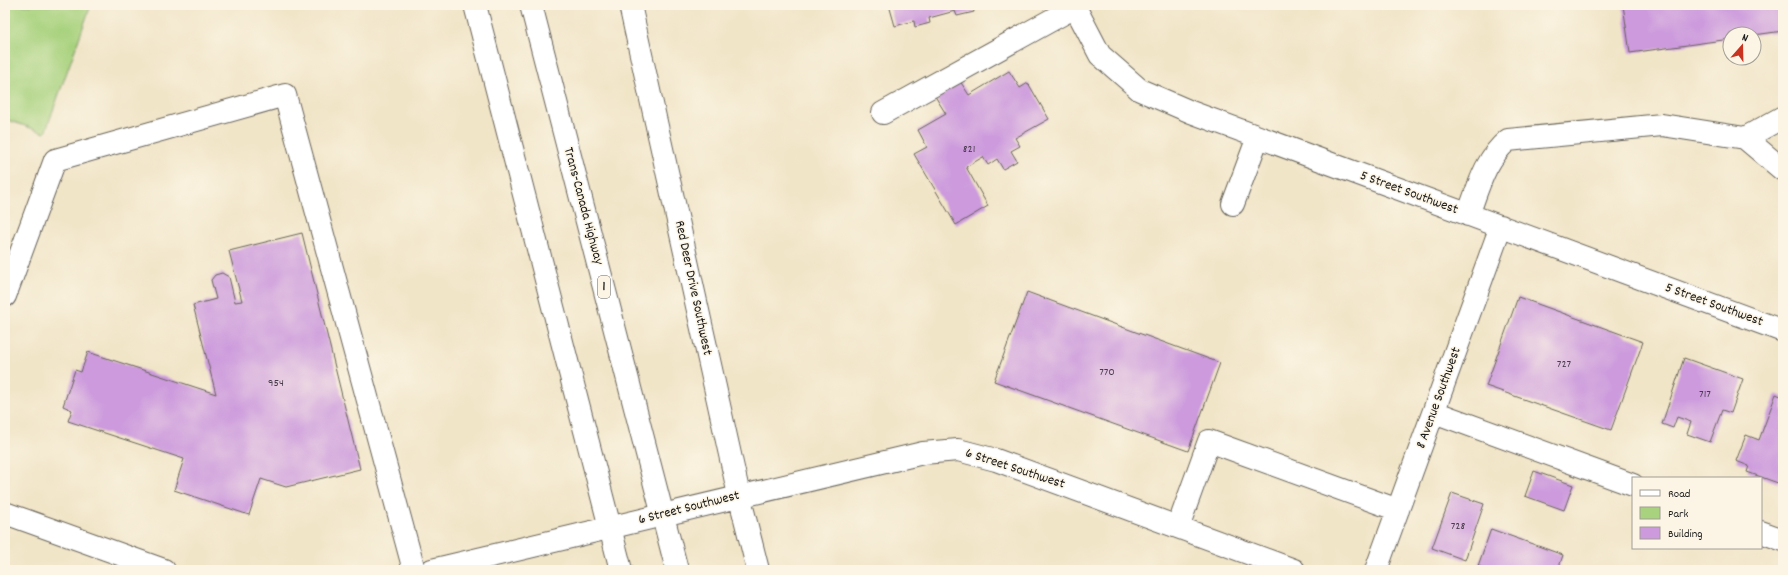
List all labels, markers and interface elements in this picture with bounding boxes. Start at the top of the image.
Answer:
north arrow [1722,26,1762,66]
text: N [1739,30,1751,47]
house number: 821 [963,141,975,158]
street label: Trans-Canada Highway [558,145,608,267]
street label: 5 Street Southwest [1357,166,1461,220]
street label: Red Deer Drive Southwest [669,219,717,357]
road number: 1 [598,276,610,298]
street label: 5 Street Southwest [1662,278,1766,332]
street label: 8 Avenue Southwest [1411,344,1467,452]
house number: 727 [1557,356,1572,373]
house number: 770 [1099,364,1115,381]
house number: 954 [268,375,284,392]
house number: 717 [1699,386,1711,403]
street label: 6 Street Southwest [963,443,1067,495]
legend [1632,477,1762,549]
street label: 6 Street Southwest [636,486,742,530]
text: Road [1668,486,1690,503]
text: Park [1668,506,1689,523]
house number: 728 [1451,518,1466,535]
text: Building [1668,526,1703,543]

